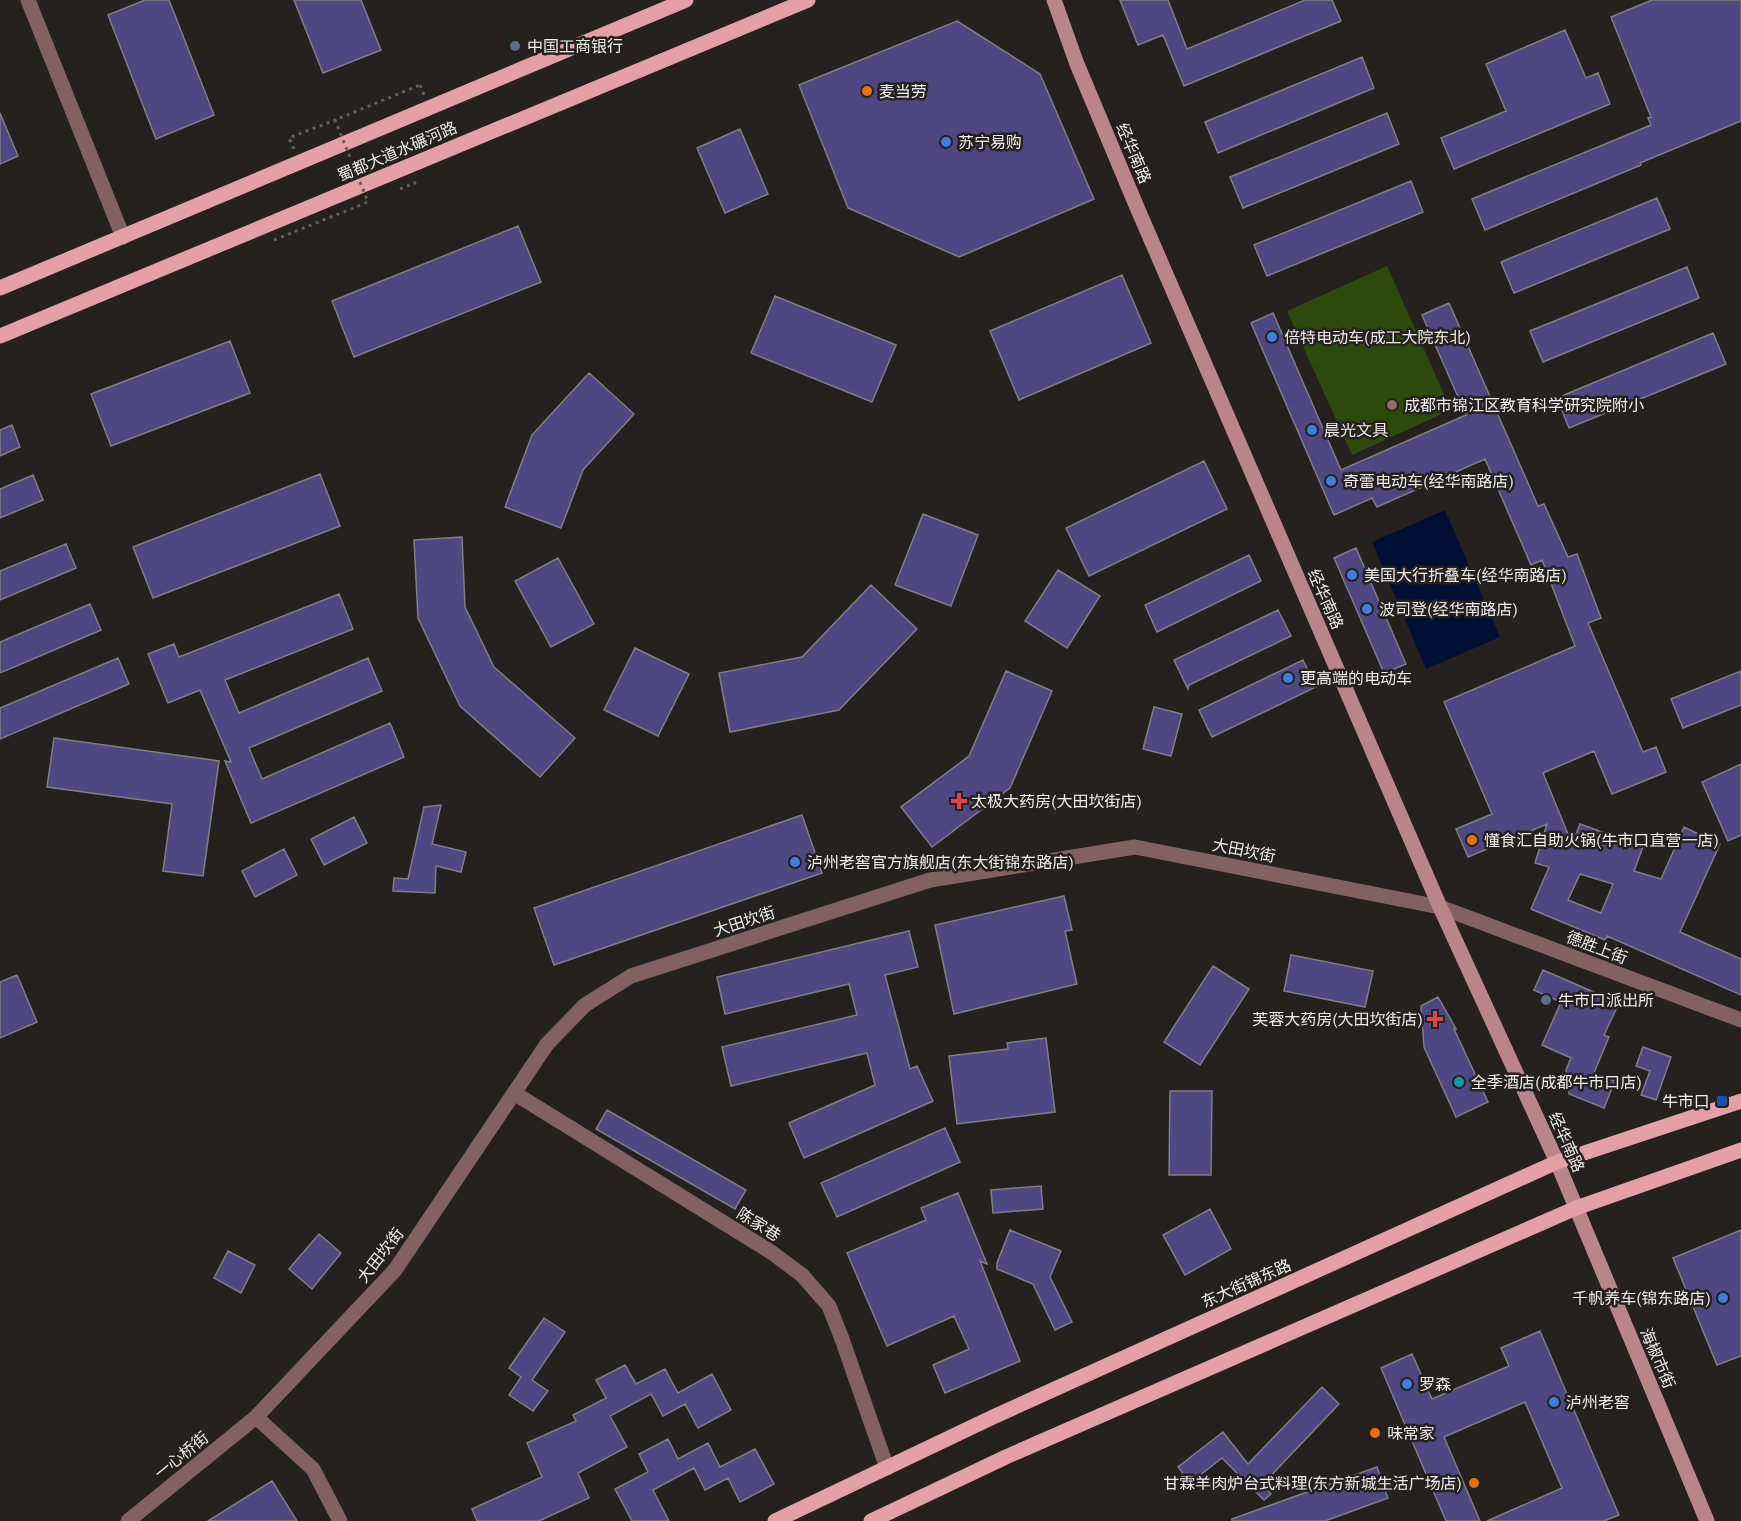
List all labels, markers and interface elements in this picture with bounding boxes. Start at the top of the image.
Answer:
place label: 中国工商银行 [527,35,623,57]
marker: 中国工商银行 [508,39,522,53]
place label: 麦当劳 [879,80,927,102]
marker: 麦当劳 [860,84,874,98]
street label: 蜀都大道水碾河路 [334,116,460,186]
street label: 经华南路 [1111,119,1157,187]
place label: 苏宁易购 [958,131,1022,153]
marker: 苏宁易购 [939,135,953,149]
place label: 倍特电动车(成工大院东北) [1284,326,1471,348]
marker: 倍特电动车(成工大院东北) [1265,330,1279,344]
place label: 成都市锦江区教育科学研究院附小 [1404,394,1644,416]
marker: 成都市锦江区教育科学研究院附小 [1385,398,1399,412]
place label: 晨光文具 [1324,419,1388,441]
marker: 晨光文具 [1305,423,1319,437]
place label: 奇蕾电动车(经华南路店) [1343,470,1514,492]
marker: 奇蕾电动车(经华南路店) [1324,474,1338,488]
place label: 美国大行折叠车(经华南路店) [1364,564,1567,586]
street label: 经华南路 [1303,565,1349,633]
marker: 美国大行折叠车(经华南路店) [1345,568,1359,582]
place label: 波司登(经华南路店) [1379,598,1518,620]
marker: 波司登(经华南路店) [1360,602,1374,616]
place label: 更高端的电动车 [1300,667,1412,689]
marker: 更高端的电动车 [1281,671,1295,685]
place label: 太极大药房(大田坎街店) [971,790,1142,812]
marker: 太极大药房(大田坎街店) [952,794,966,808]
place label: 懂食汇自助火锅(牛市口直营一店) [1484,829,1719,851]
street label: 大田坎街 [1210,833,1278,867]
marker: 懂食汇自助火锅(牛市口直营一店) [1465,833,1479,847]
place label: 泸州老窖官方旗舰店(东大街锦东路店) [807,851,1074,873]
marker: 泸州老窖官方旗舰店(东大街锦东路店) [788,855,802,869]
street label: 大田坎街 [710,901,778,941]
street label: 德胜上街 [1563,925,1631,969]
place label: 牛市口派出所 [1558,989,1654,1011]
marker: 牛市口派出所 [1539,993,1553,1007]
place label: 芙蓉大药房(大田坎街店) [1252,1008,1423,1030]
marker: 芙蓉大药房(大田坎街店) [1428,1012,1442,1026]
place label: 全季酒店(成都牛市口店) [1471,1071,1642,1093]
marker: 全季酒店(成都牛市口店) [1452,1075,1466,1089]
place label: 牛市口 [1662,1090,1710,1112]
marker: 牛市口 [1715,1094,1729,1108]
street label: 经华南路 [1544,1108,1590,1176]
street label: 陈家巷 [733,1202,785,1246]
street label: 大田坎街 [352,1223,408,1287]
street label: 东大街锦东路 [1198,1253,1294,1313]
place label: 千帆养车(锦东路店) [1572,1287,1711,1309]
marker: 千帆养车(锦东路店) [1716,1291,1730,1305]
street label: 海椒市街 [1635,1324,1681,1392]
place label: 罗森 [1419,1373,1451,1395]
marker: 罗森 [1400,1377,1414,1391]
place label: 泸州老窖 [1566,1391,1630,1413]
marker: 泸州老窖 [1547,1395,1561,1409]
place label: 味常家 [1387,1422,1435,1444]
street label: 一心桥街 [149,1426,213,1484]
marker: 味常家 [1368,1426,1382,1440]
place label: 甘霖羊肉炉台式料理(东方新城生活广场店) [1163,1472,1462,1494]
marker: 甘霖羊肉炉台式料理(东方新城生活广场店) [1467,1476,1481,1490]

